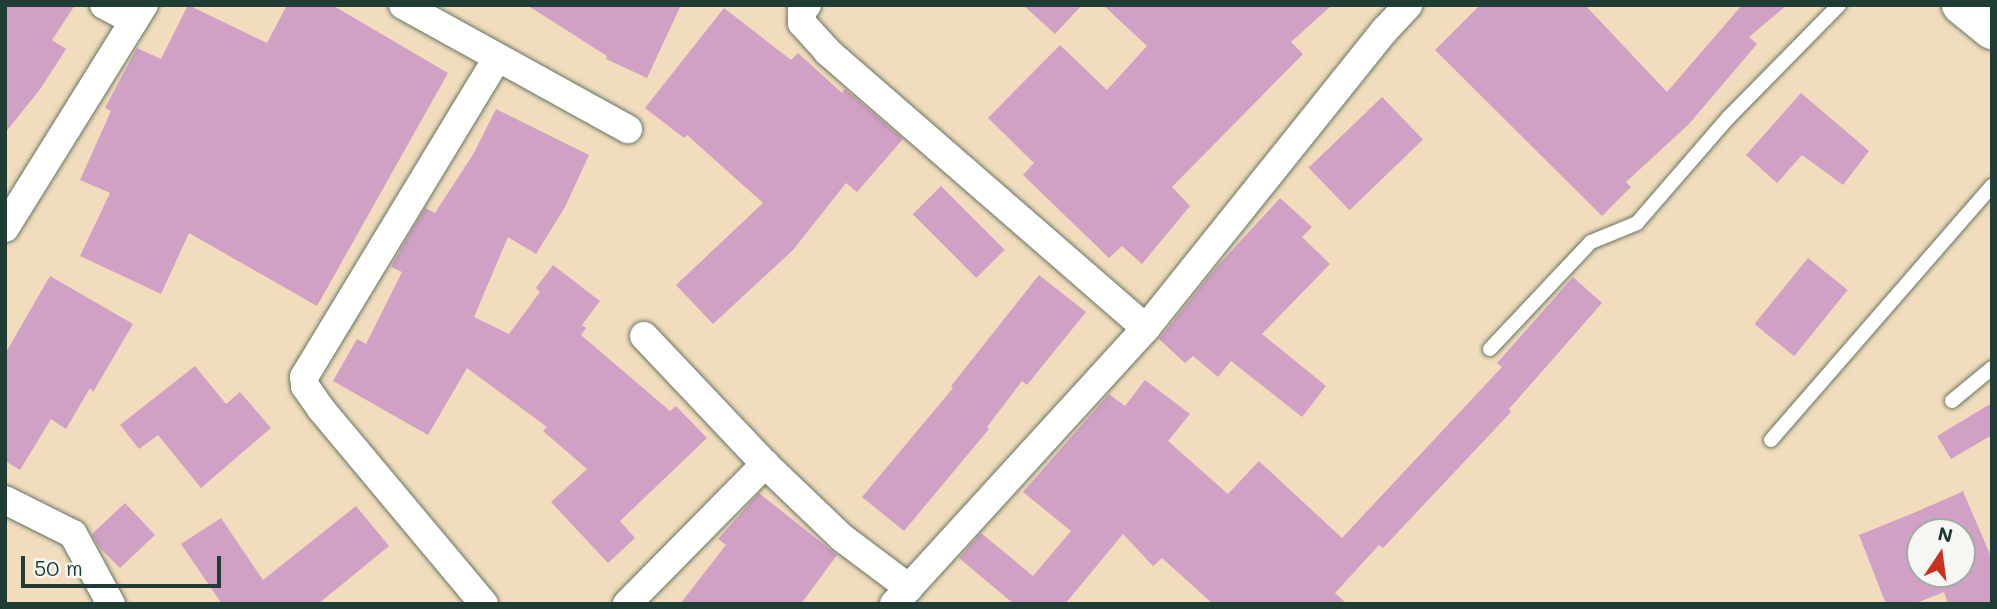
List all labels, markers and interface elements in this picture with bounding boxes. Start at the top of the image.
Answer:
north arrow [1906,518,1976,588]
text: N [1936,520,1955,548]
scale bar [24,542,224,586]
text: 50 m [34,554,83,581]

